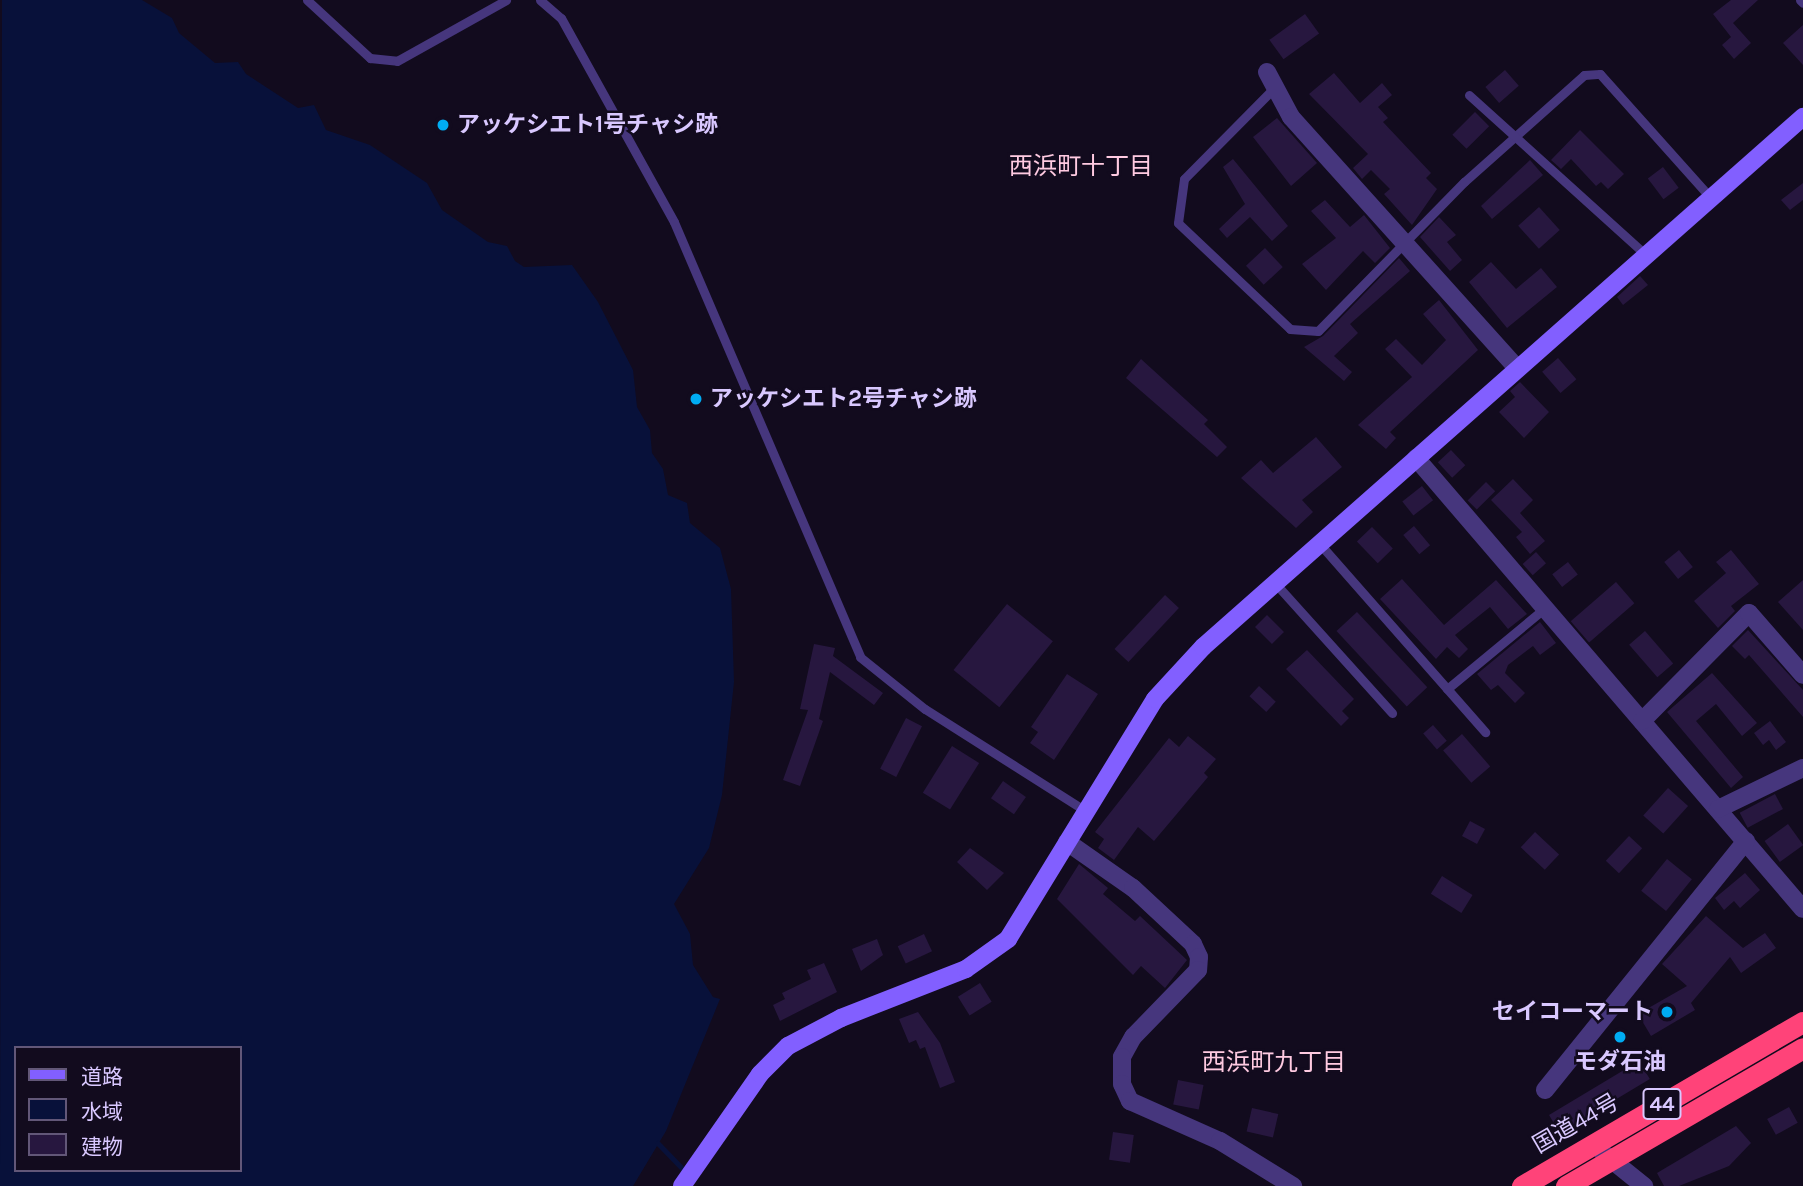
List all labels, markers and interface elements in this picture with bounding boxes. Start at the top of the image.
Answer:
place label: アッケシエト1号チャシ跡 [457,111,718,139]
marker: アッケシエト1号チャシ跡 [435,117,451,133]
district label: 西浜町十丁目 [1009,153,1153,181]
place label: アッケシエト2号チャシ跡 [710,385,977,413]
marker: アッケシエト2号チャシ跡 [688,391,704,407]
place label: セイコーマート [1492,998,1653,1026]
marker: セイコーマート [1659,1004,1675,1020]
marker: モダ石油 [1612,1029,1628,1045]
legend [14,1046,242,1172]
place label: モダ石油 [1574,1048,1666,1076]
district label: 西浜町九丁目 [1202,1049,1346,1077]
text: 道路 [81,1065,123,1089]
road number: 44 [1641,1086,1683,1122]
street label: 国道44号 [1528,1088,1624,1160]
text: 水域 [81,1100,123,1124]
text: 建物 [81,1135,123,1159]

